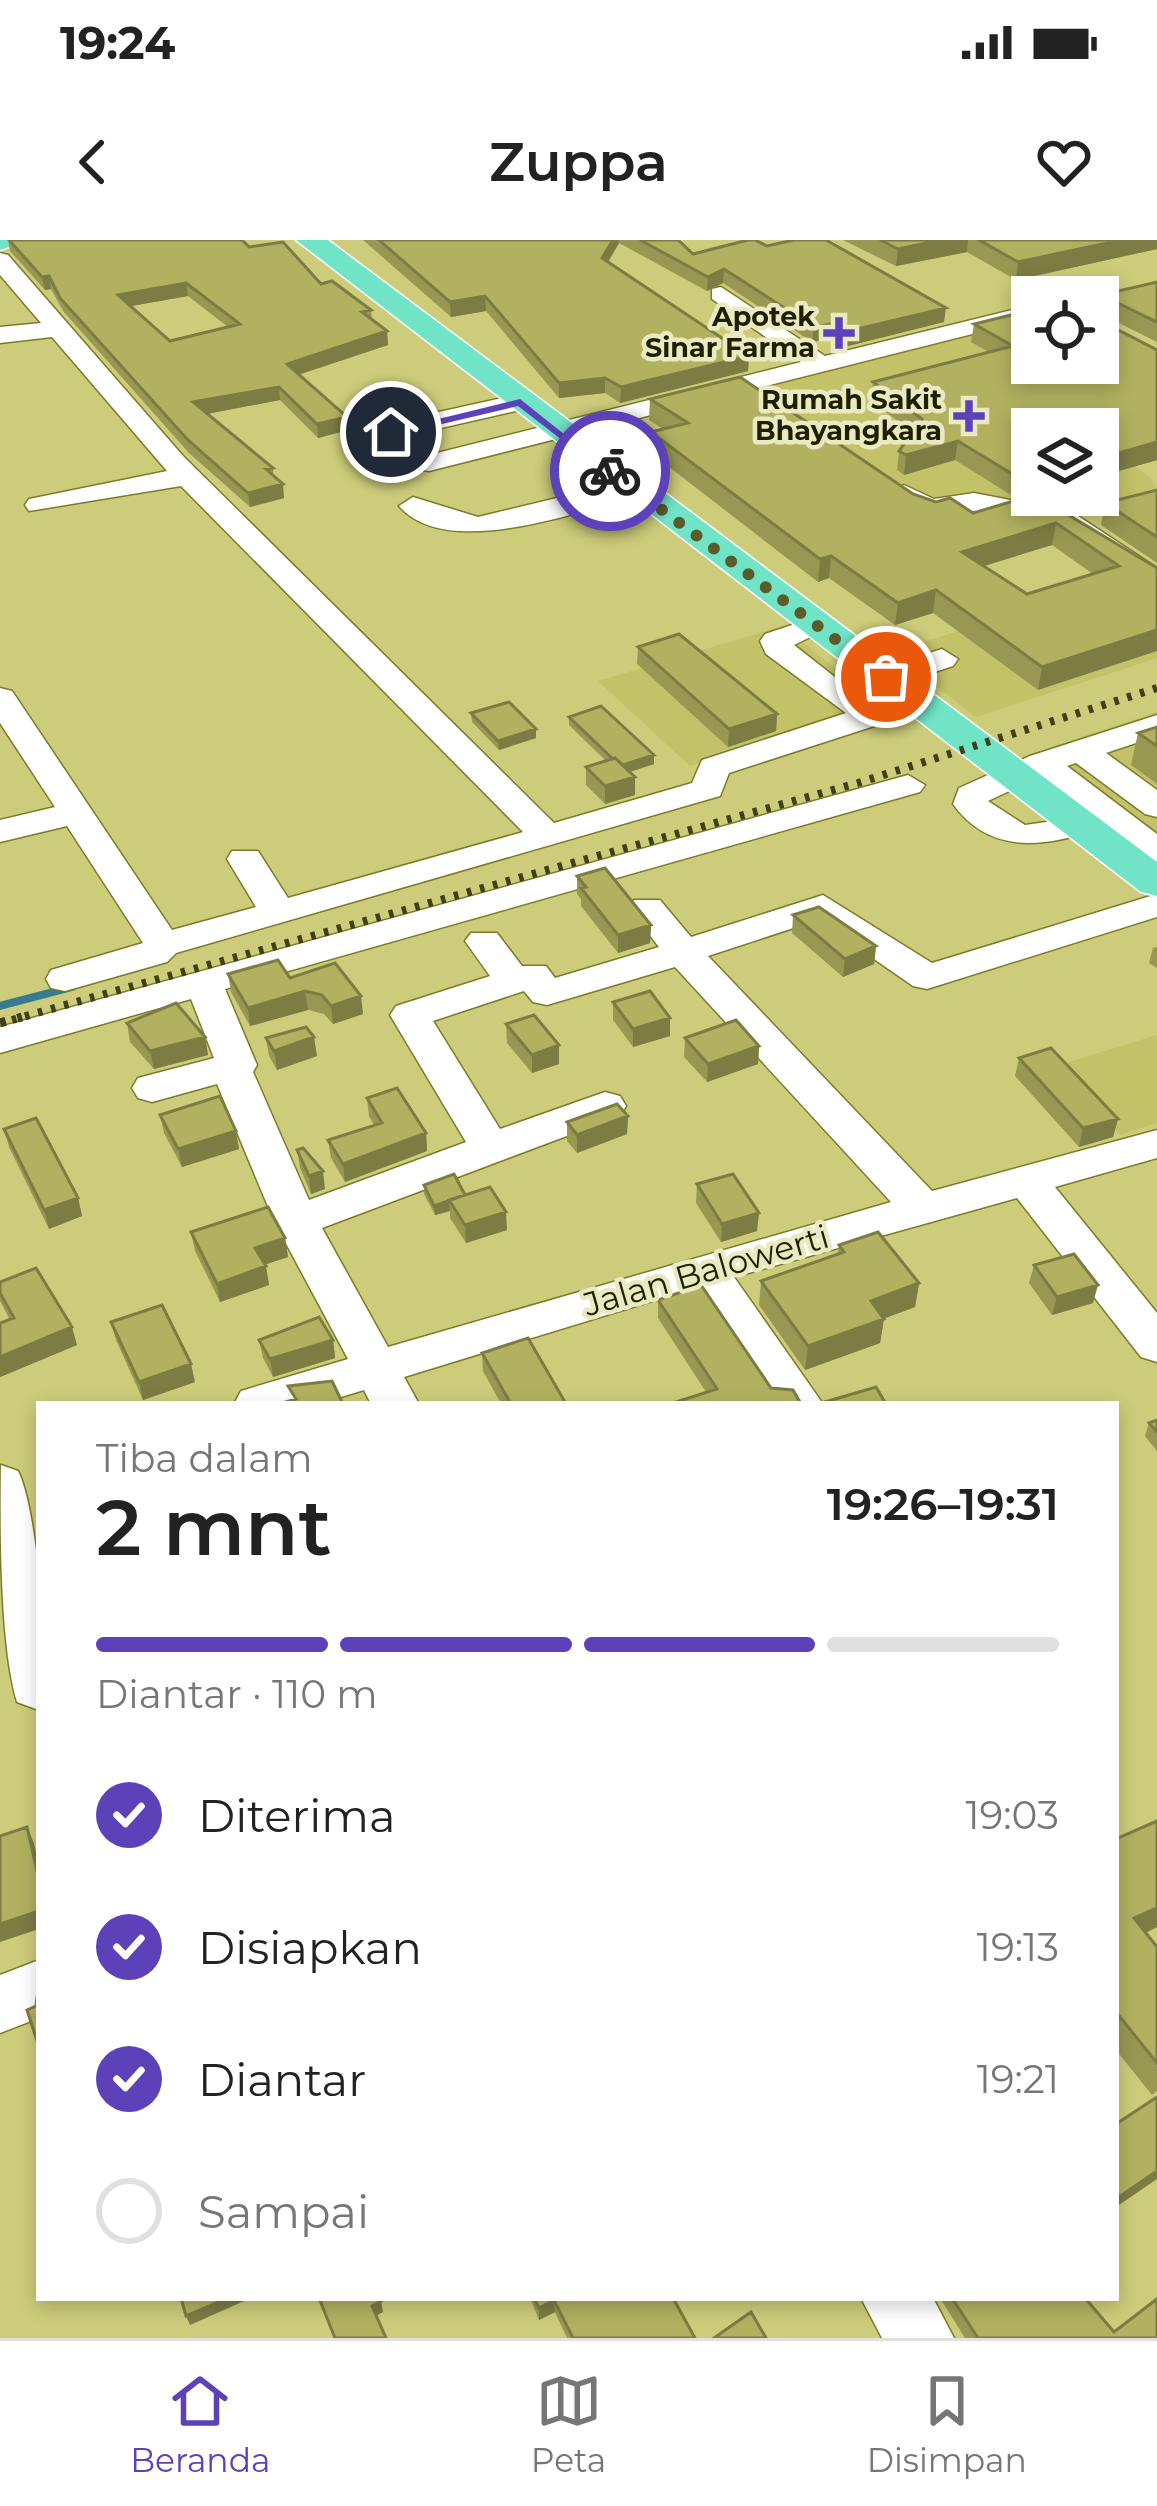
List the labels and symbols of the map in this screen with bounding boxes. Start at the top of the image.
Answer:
place label: Apotek Sinar Farma [645,300,815,364]
marker: Apotek Sinar Farma [826,320,852,346]
pin [340,381,442,483]
place label: Rumah Sakit Bhayangkara [755,383,942,447]
marker: Rumah Sakit Bhayangkara [953,400,985,432]
courier [550,411,670,531]
pin [835,626,937,728]
street label: Jalan Balowerti [578,1216,833,1324]

